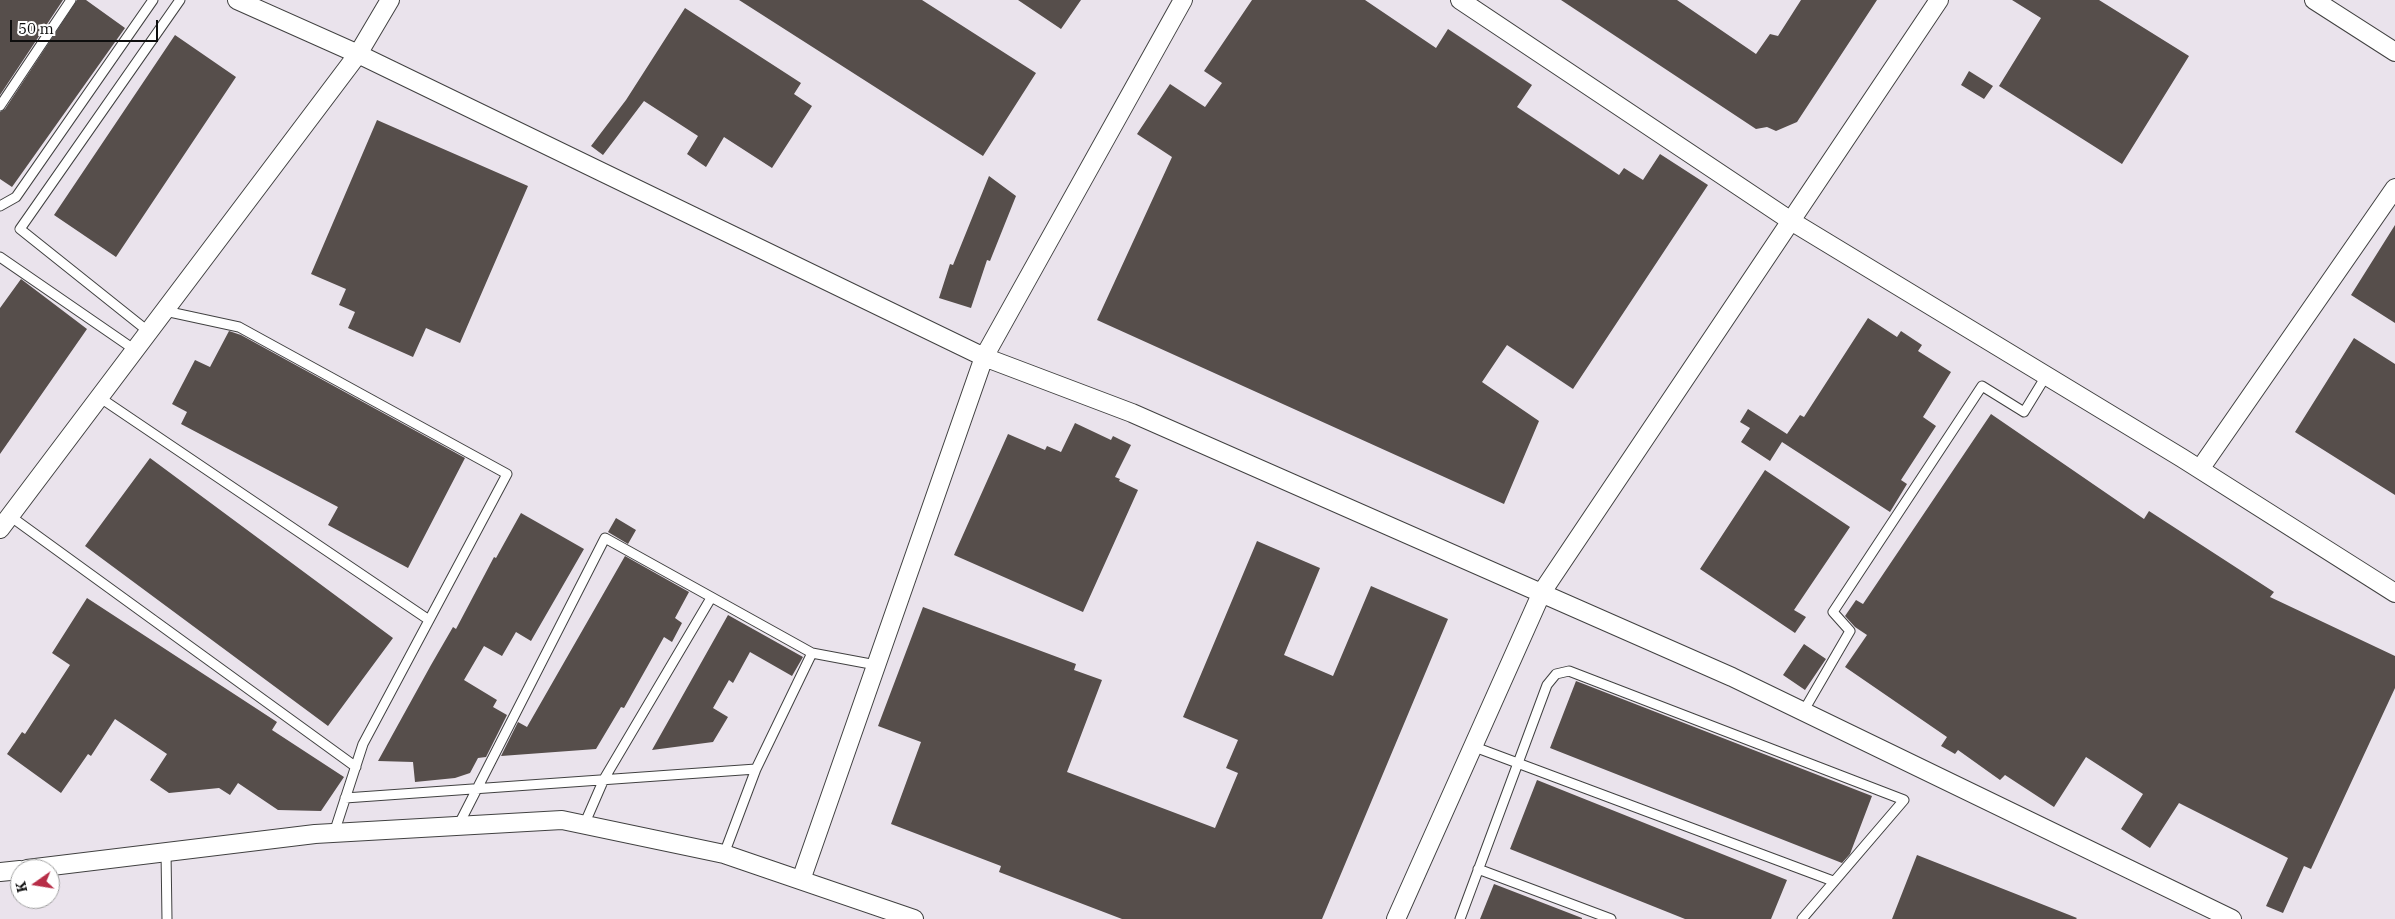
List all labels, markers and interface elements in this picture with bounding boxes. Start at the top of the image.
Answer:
scale bar [12,10,160,42]
text: 50 m [18,19,54,38]
north arrow [10,859,60,909]
text: K [11,880,31,894]

